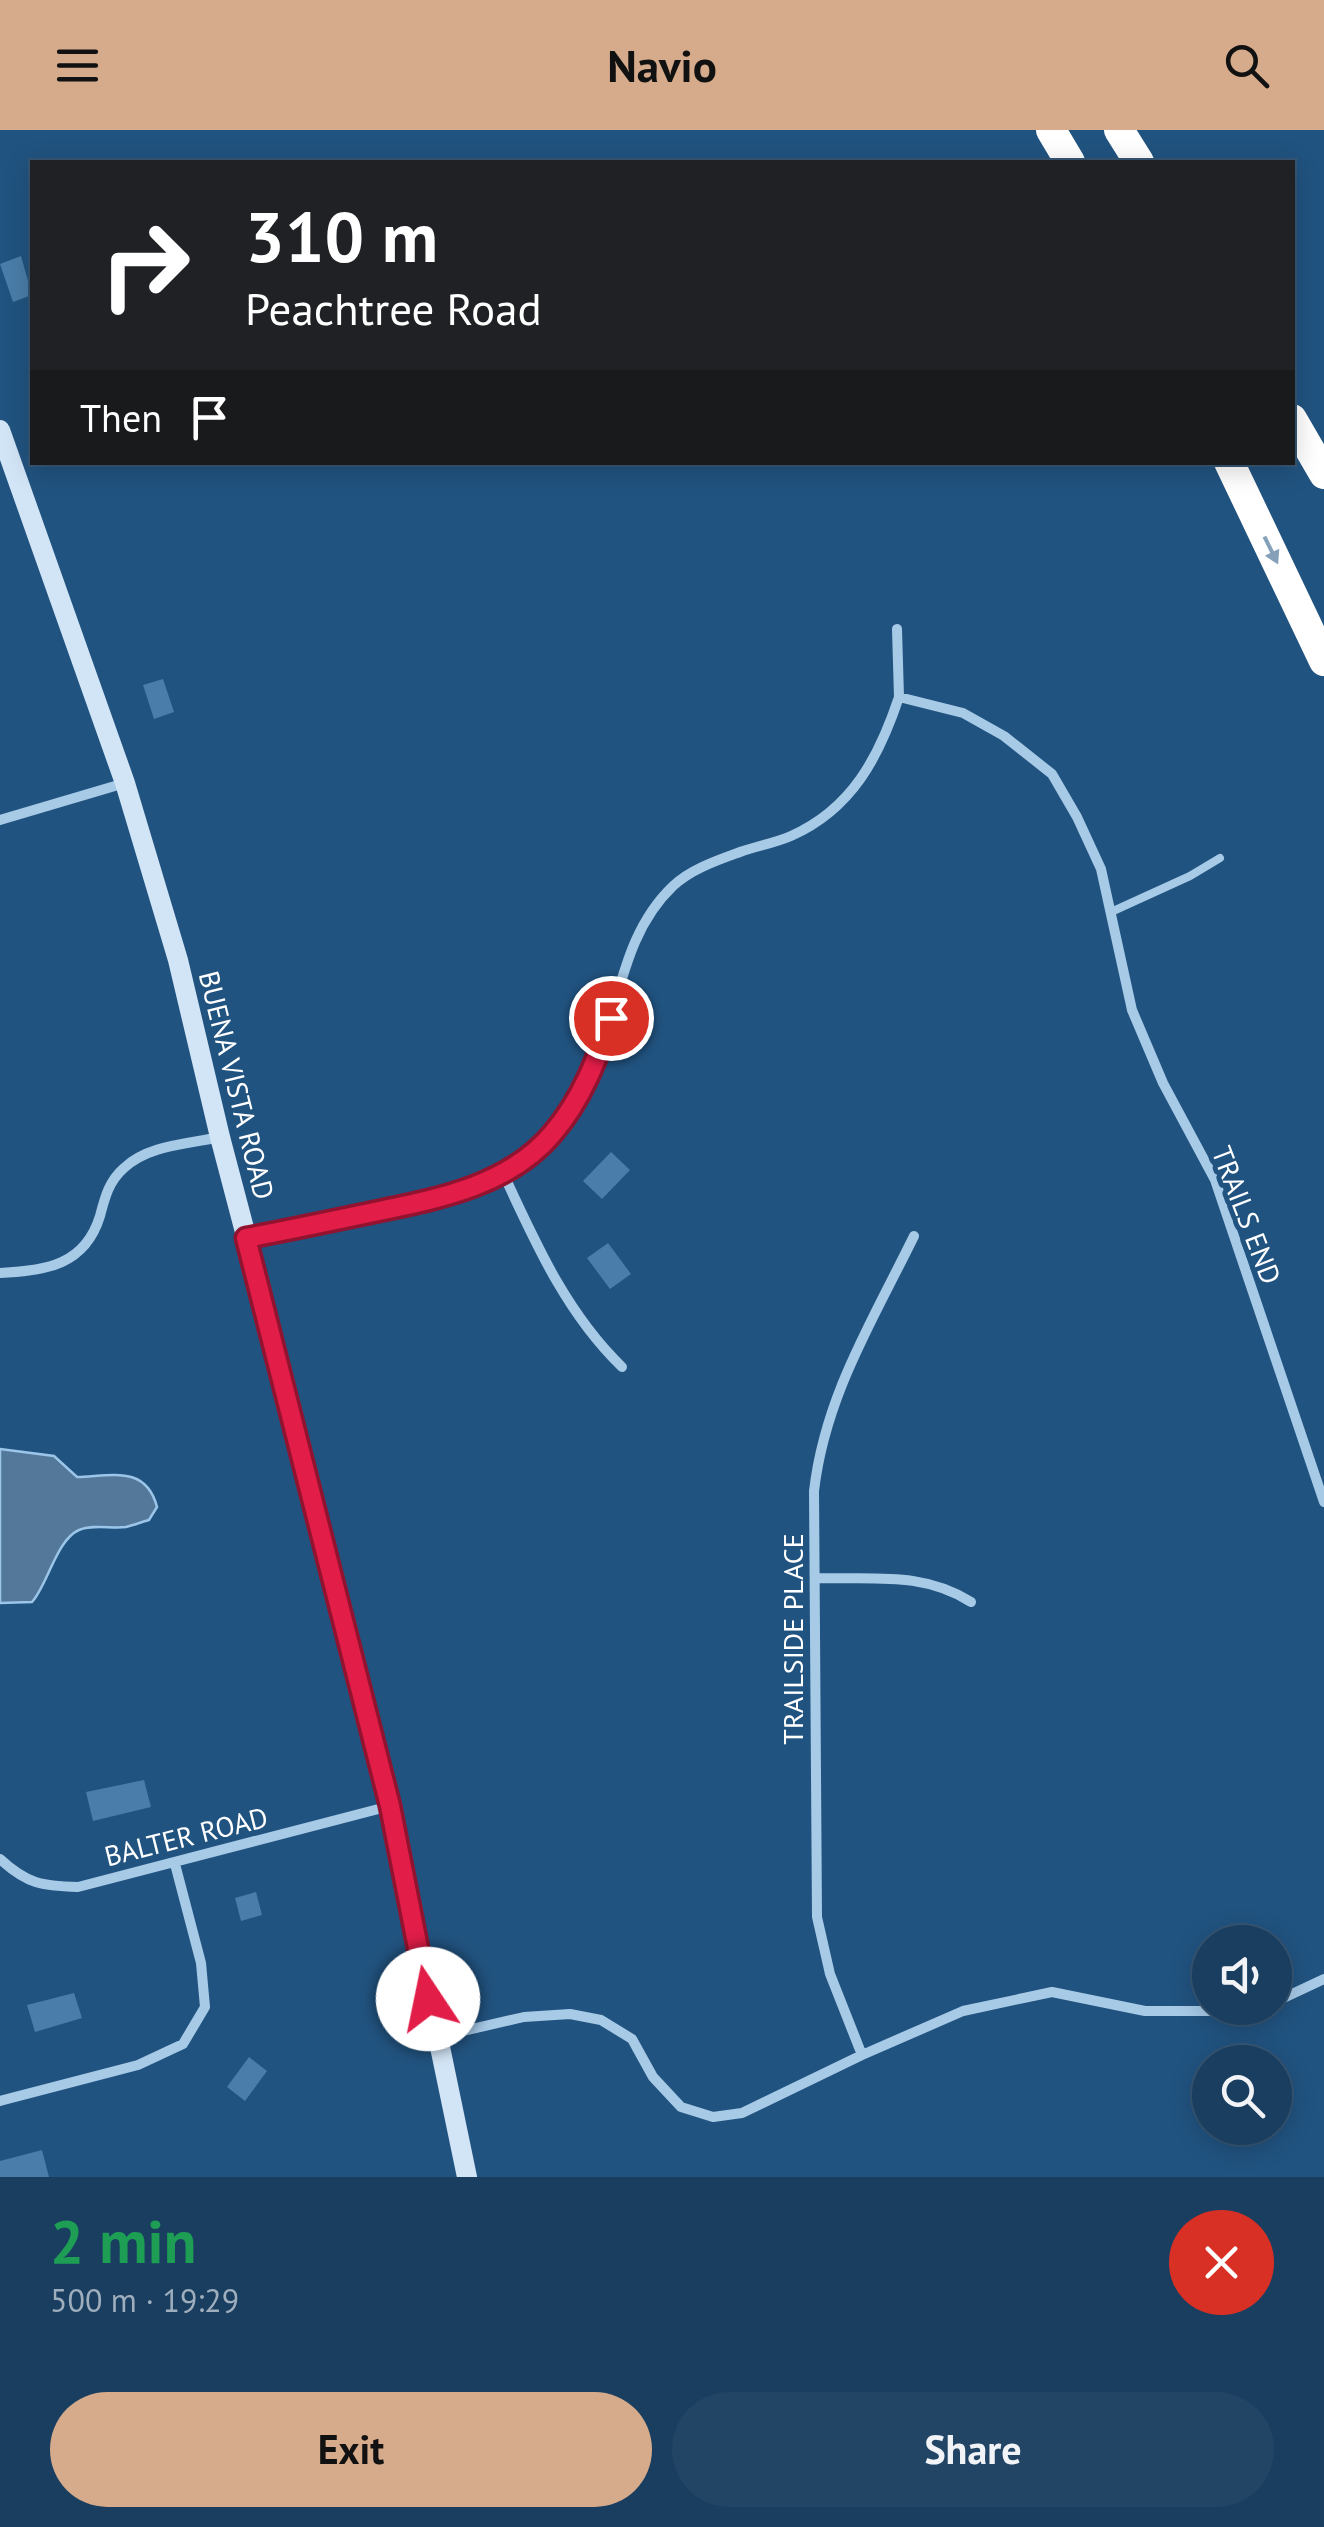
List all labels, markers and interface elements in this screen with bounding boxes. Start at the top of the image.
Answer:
text: Navio [607,36,717,94]
icon: menu [50,38,105,93]
icon: search [1219,38,1274,93]
text: 310 m [245,191,438,281]
icon: right [80,200,210,330]
text: Peachtree Road [245,279,542,337]
icon: arrive [182,390,237,445]
text: Then [80,393,162,442]
one-way arrow [1263,536,1280,565]
street label: BUENA VISTA ROAD [191,967,283,1203]
pin [569,976,654,1061]
icon: arrive [584,991,639,1046]
street label: TRAILS END [1204,1141,1290,1289]
street label: TRAILSIDE PLACE [774,1533,811,1745]
street label: BALTER ROAD [100,1798,272,1874]
map controls [1192,1925,1292,2145]
button: sound [1192,1925,1292,2025]
position arrow [376,1947,480,2051]
button: search [1192,2045,1292,2145]
text: 2 min [50,2202,196,2280]
button: close [1169,2210,1274,2315]
text: 500 m · 19:29 [50,2279,239,2321]
button: Exit [50,2392,652,2507]
button: Share [672,2392,1274,2507]

